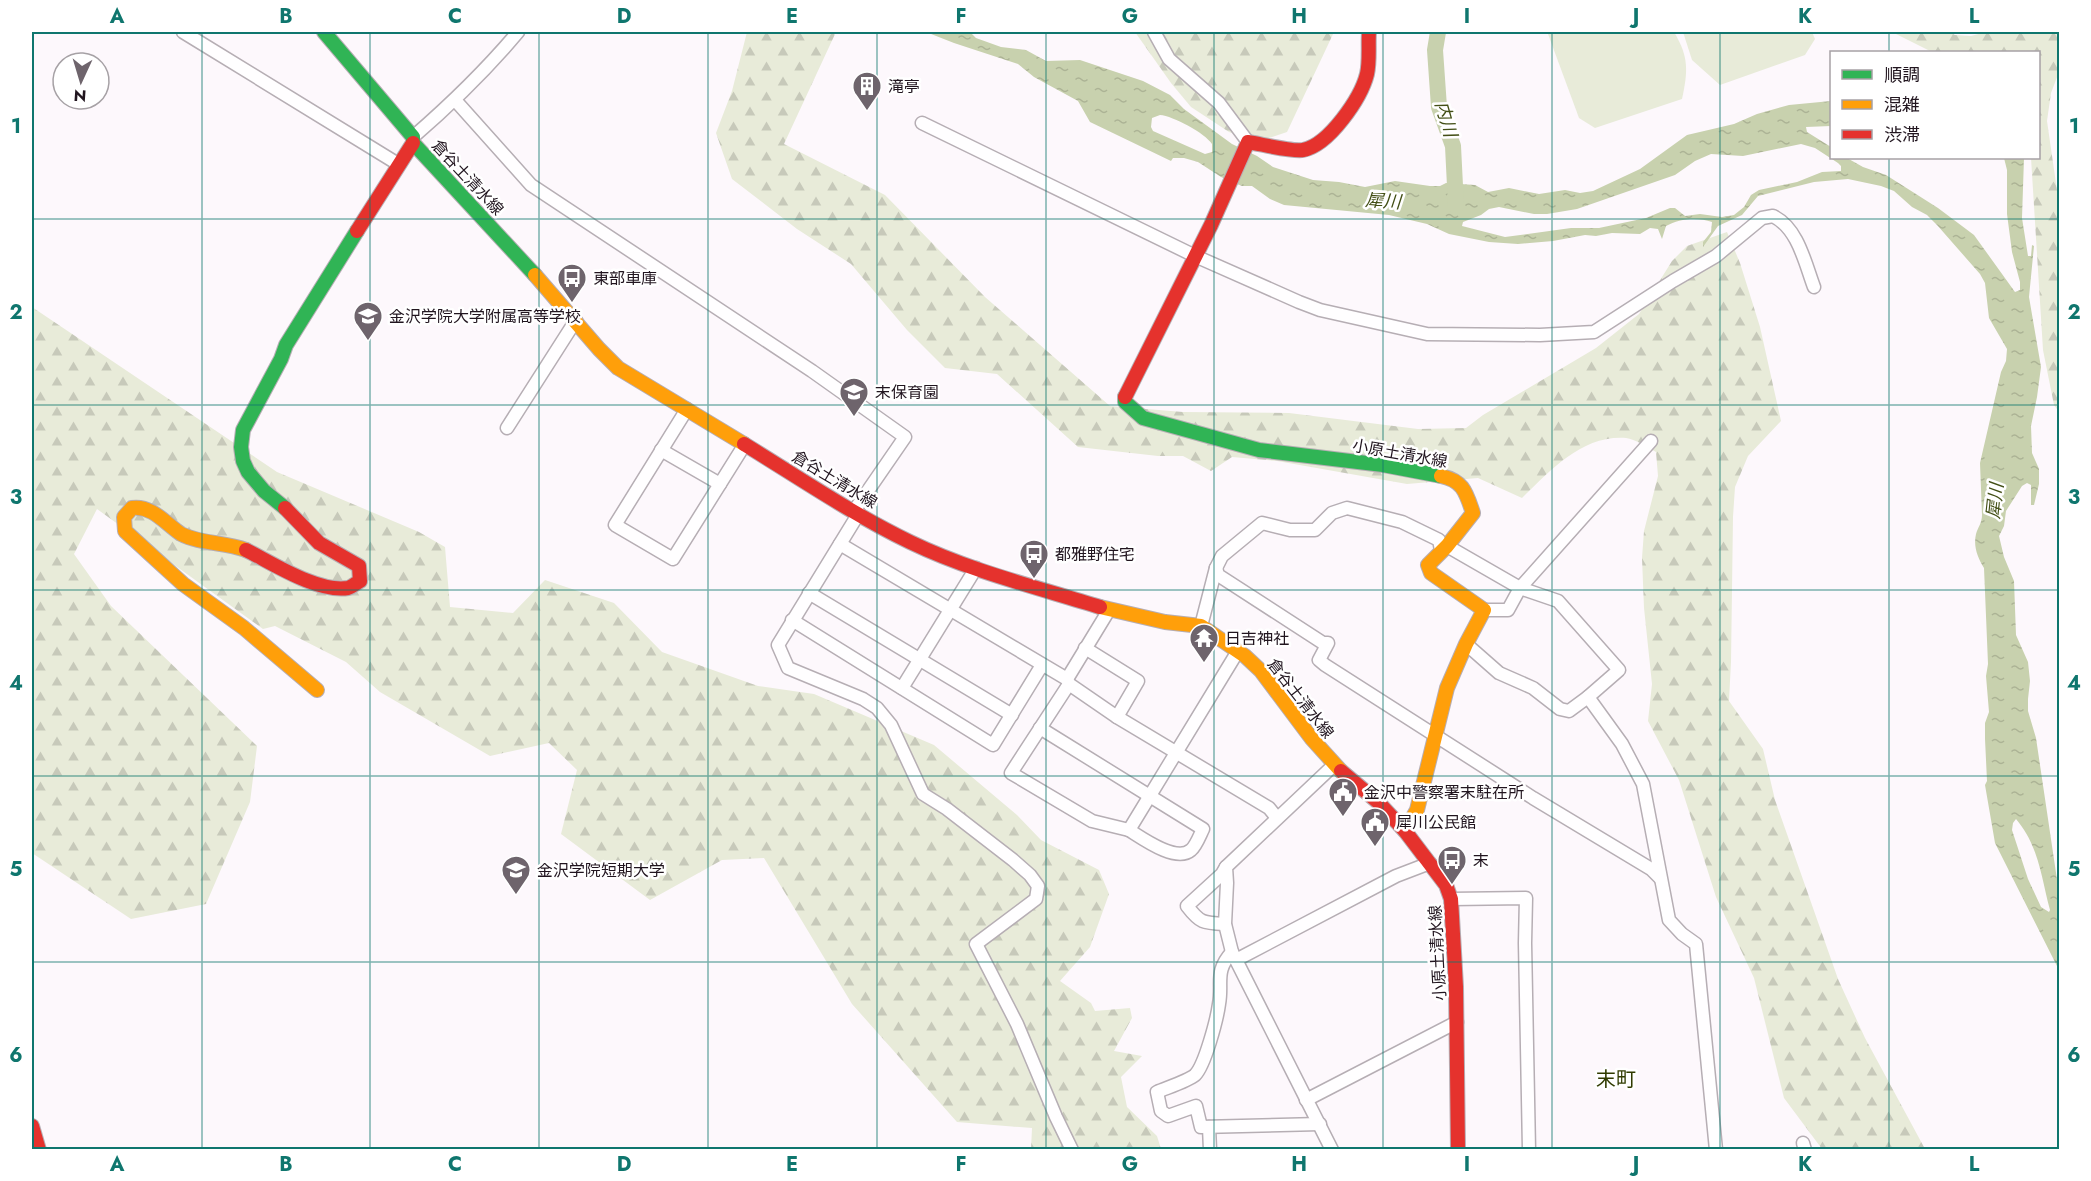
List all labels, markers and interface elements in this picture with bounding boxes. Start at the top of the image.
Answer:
text: A [109,2,125,31]
text: B [279,2,293,31]
text: C [448,2,462,31]
text: D [617,2,631,31]
text: E [786,2,798,31]
text: F [955,2,967,31]
text: G [1122,2,1138,31]
text: H [1291,2,1307,31]
text: I [1464,2,1470,31]
text: J [1629,2,1639,31]
text: K [1798,2,1812,31]
text: L [1969,2,1980,31]
north arrow [51,51,111,111]
legend [1830,51,2040,159]
text: 順調 [1884,62,1920,88]
building icon: 滝亭 [851,70,883,112]
place label: 滝亭 [888,75,920,98]
text: N [73,84,87,107]
text: 混雑 [1884,92,1920,118]
water label: 内川 [1429,98,1464,142]
text: 1 [11,112,21,141]
text: 1 [2069,112,2079,141]
text: 渋滞 [1884,122,1920,148]
street label: 倉谷土清水線 [426,134,509,220]
water label: 犀川 [1364,187,1404,215]
bus stop icon: 東部車庫 [556,262,588,304]
place label: 東部車庫 [593,267,657,290]
text: 2 [9,298,23,327]
text: 2 [2067,298,2081,327]
school or university icon: 金沢学院大学附属高等学校 [352,300,384,342]
place label: 金沢学院大学附属高等学校 [389,305,581,328]
school or university icon: 末保育園 [838,376,870,418]
place label: 末保育園 [875,381,939,404]
street label: 小原土清水線 [1351,434,1449,473]
street label: 倉谷土清水線 [788,445,882,514]
water label: 犀川 [1980,480,2010,520]
text: 3 [10,483,22,512]
text: 3 [2068,483,2080,512]
bus stop icon: 都雅野住宅 [1018,538,1050,580]
place label: 都雅野住宅 [1055,543,1135,566]
temple icon: 日吉神社 [1188,622,1220,664]
place label: 日吉神社 [1225,627,1289,650]
street label: 倉谷土清水線 [1262,653,1339,743]
text: 4 [9,669,23,698]
text: 4 [2067,669,2081,698]
public building icon: 金沢中警察署末駐在所 [1327,776,1359,818]
place label: 金沢中警察署末駐在所 [1364,781,1524,804]
public building icon: 犀川公民館 [1359,806,1391,848]
place label: 犀川公民館 [1396,811,1476,834]
bus stop icon: 末 [1436,844,1468,886]
place label: 末 [1473,849,1489,872]
school or university icon: 金沢学院短期大学 [500,854,532,896]
text: 5 [10,855,23,884]
text: 5 [2068,855,2081,884]
place label: 金沢学院短期大学 [537,859,665,882]
street label: 小原土清水線 [1424,904,1451,1002]
text: 6 [9,1041,23,1070]
text: 6 [2067,1041,2081,1070]
district label: 末町 [1596,1065,1636,1094]
text: A [109,1150,125,1179]
text: B [279,1150,293,1179]
text: C [448,1150,462,1179]
text: D [617,1150,631,1179]
text: E [786,1150,798,1179]
text: F [955,1150,967,1179]
text: G [1122,1150,1138,1179]
text: H [1291,1150,1307,1179]
text: I [1464,1150,1470,1179]
text: J [1629,1150,1639,1179]
text: K [1798,1150,1812,1179]
text: L [1969,1150,1980,1179]

